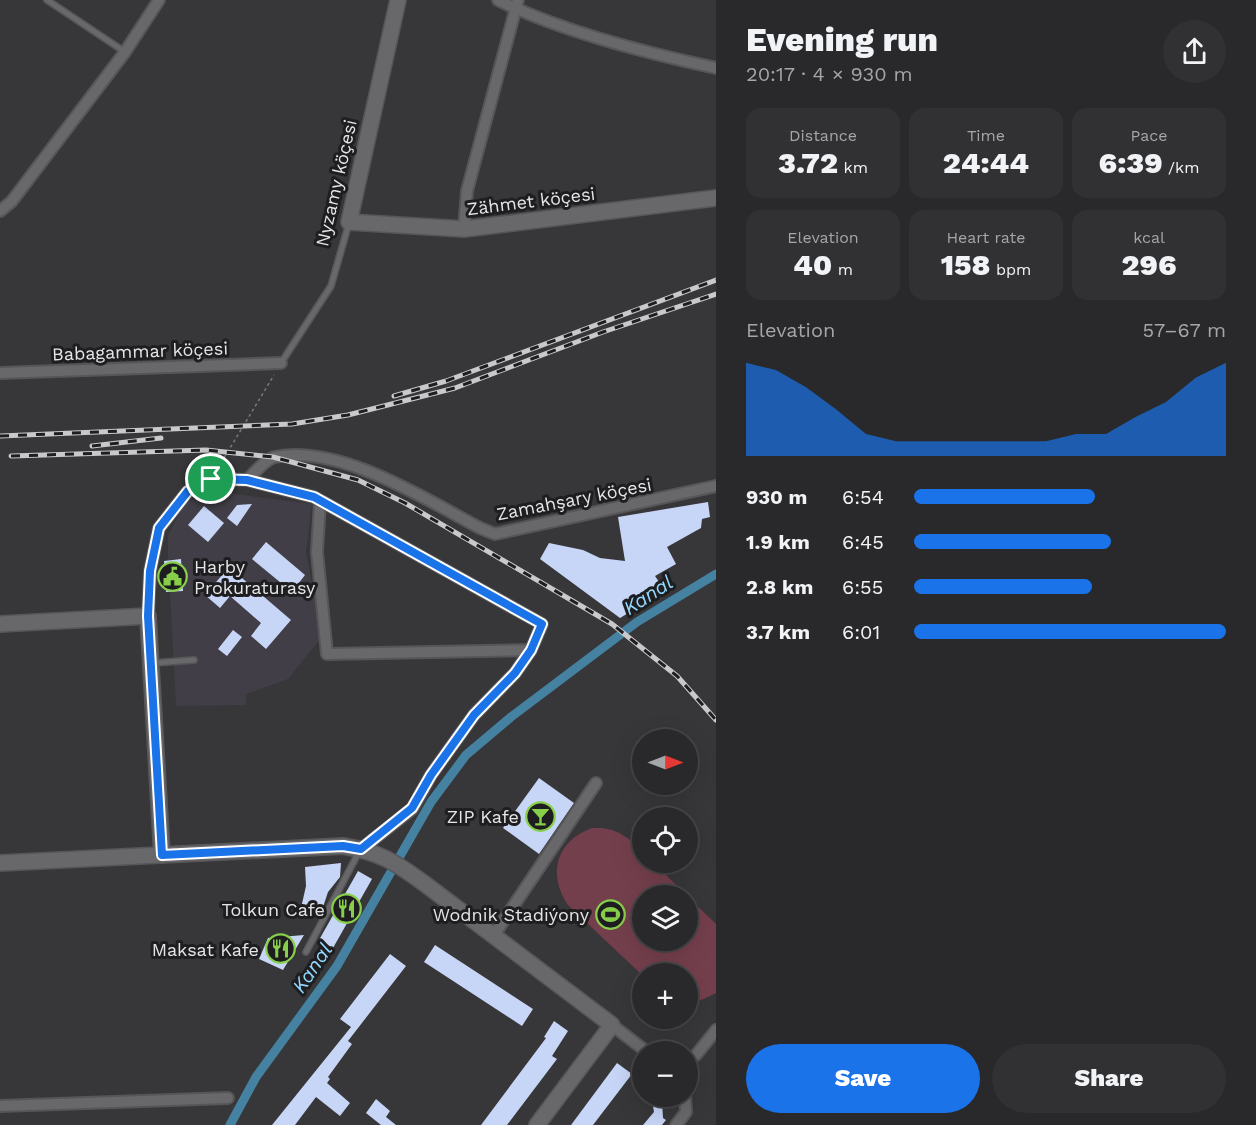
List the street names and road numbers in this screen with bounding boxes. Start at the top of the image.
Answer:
street label: Nyzamy köçesi [311,117,361,249]
street label: Zähmet köçesi [466,183,596,219]
street label: Babagammar köçesi [52,337,228,365]
street label: Zamahşary köçesi [495,474,653,524]

